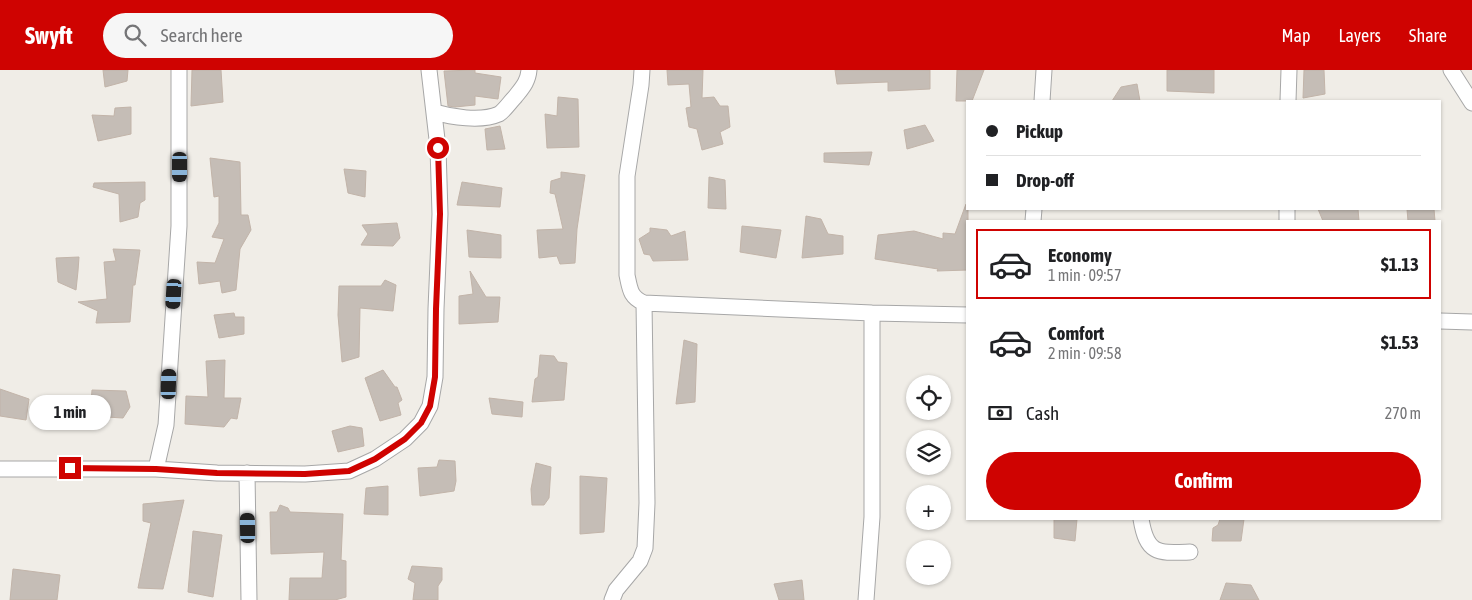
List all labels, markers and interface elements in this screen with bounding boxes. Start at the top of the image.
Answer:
search box [103,13,453,58]
icon: search [121,21,149,49]
text: Swyft [25,22,73,49]
text: Search here [161,24,243,46]
text: Map [1281,25,1310,46]
text: Layers [1338,25,1381,46]
text: Share [1409,25,1447,46]
text: Pickup [1016,120,1063,142]
route start [427,137,449,159]
car [172,152,187,182]
text: Drop-off [1016,169,1074,191]
icon: car [988,242,1033,287]
text: Economy [1048,244,1112,266]
text: $1.13 [1381,253,1419,275]
text: 1 min · 09:57 [1048,266,1121,284]
car [165,279,182,309]
icon: car [988,320,1033,365]
text: Comfort [1048,322,1104,344]
text: $1.53 [1381,331,1419,353]
text: 2 min · 09:58 [1048,344,1121,362]
car [160,369,177,399]
map controls [906,375,951,585]
button: locate [906,375,951,420]
callout: 1 min [29,396,111,430]
icon: cash [986,399,1014,427]
text: Cash [1026,402,1059,424]
text: 1 min [54,403,86,421]
text: 270 m [1385,404,1421,422]
button: layers [906,430,951,475]
button: Confirm [986,452,1421,510]
route end [59,457,81,479]
button: + [906,485,951,530]
car [240,513,255,543]
button: − [906,540,951,585]

